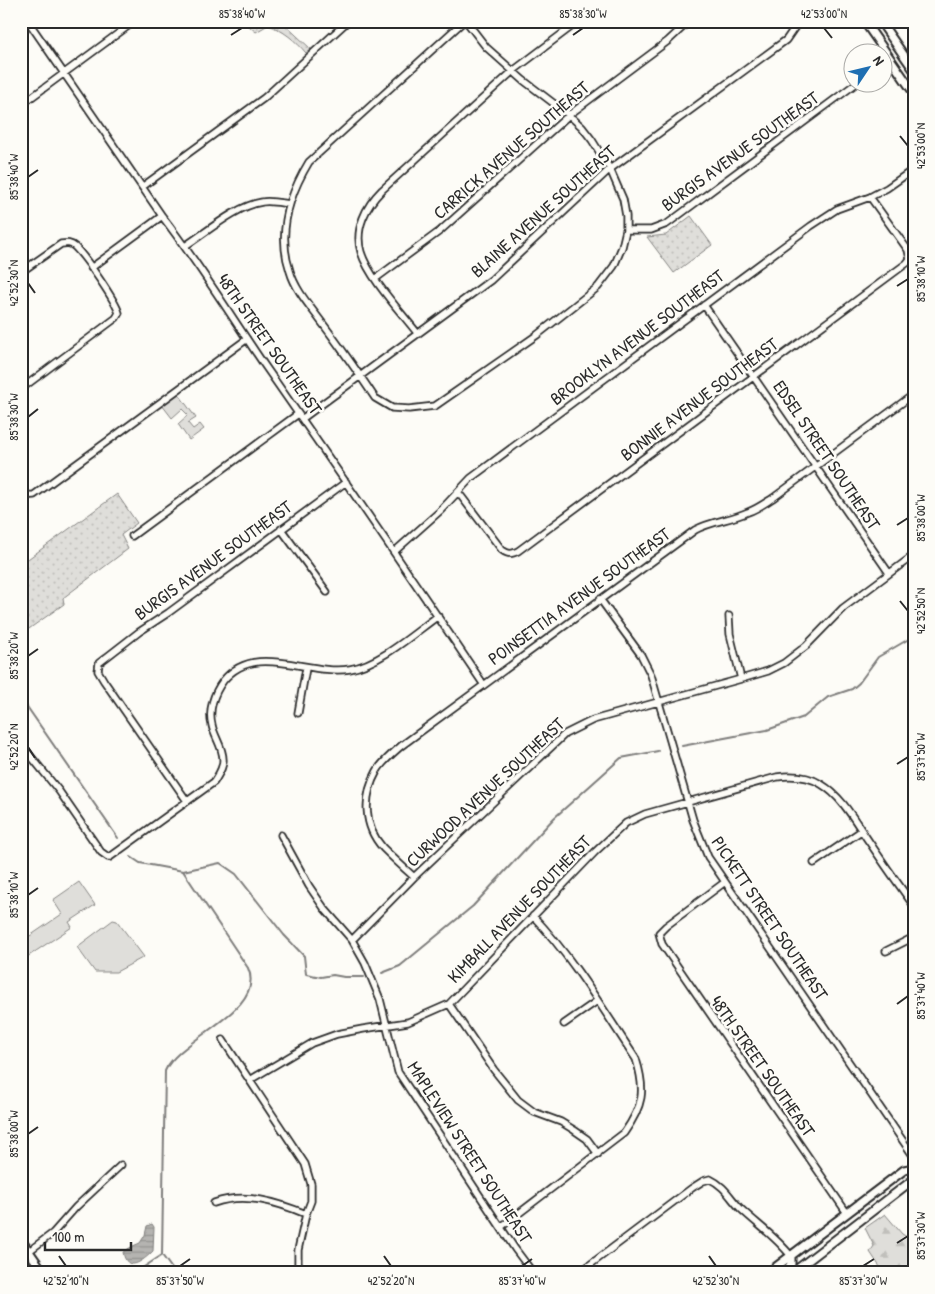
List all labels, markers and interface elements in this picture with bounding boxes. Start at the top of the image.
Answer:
text: 85°38'40"W [219,5,266,22]
text: 85°38'30"W [559,5,607,22]
text: 42°53'00"N [801,5,847,22]
north arrow [842,42,892,92]
text: N [869,52,889,69]
street label: CARRICK AVENUE SOUTHEAST [428,75,595,225]
street label: BURGIS AVENUE SOUTHEAST [656,85,824,217]
text: 42°53'00"N [912,123,929,169]
street label: BLAINE AVENUE SOUTHEAST [465,139,621,283]
text: 85°38'40"W [5,153,22,200]
text: 85°38'10"W [912,255,929,302]
text: 42°52'30"N [5,260,22,306]
street label: BROOKLYN AVENUE SOUTHEAST [545,263,730,411]
street label: 48TH STREET SOUTHEAST [212,268,329,420]
street label: BONNIE AVENUE SOUTHEAST [615,331,783,467]
street label: EDSEL STREET SOUTHEAST [768,375,887,535]
text: 85°38'30"W [5,393,22,441]
street label: BURGIS AVENUE SOUTHEAST [129,494,297,626]
text: 85°38'00"W [912,494,929,542]
street label: POINSETTIA AVENUE SOUTHEAST [483,521,676,671]
text: 42°52'50"N [912,588,929,634]
text: 85°38'20"W [5,632,22,680]
street label: CURWOOD AVENUE SOUTHEAST [400,711,570,872]
text: 42°52'20"N [5,724,22,770]
text: 85°37'50"W [912,732,929,781]
street label: KIMBALL AVENUE SOUTHEAST [442,829,597,988]
street label: PICKETT STREET SOUTHEAST [706,831,835,1005]
text: 85°38'10"W [5,871,22,918]
text: 85°37'40"W [912,972,929,1020]
street label: 48TH STREET SOUTHEAST [705,990,822,1142]
street label: MAPLEVIEW STREET SOUTHEAST [402,1056,539,1248]
text: 85°38'00"W [5,1110,22,1158]
text: 85°37'30"W [912,1211,929,1260]
scale bar [45,1219,131,1251]
text: 100 m [52,1226,85,1247]
text: 42°52'10"N [43,1272,89,1289]
text: 85°37'50"W [156,1272,205,1289]
text: 42°52'20"N [368,1272,414,1289]
text: 85°37'40"W [498,1272,546,1289]
text: 42°52'30"N [693,1272,739,1289]
text: 85°37'30"W [839,1272,888,1289]

